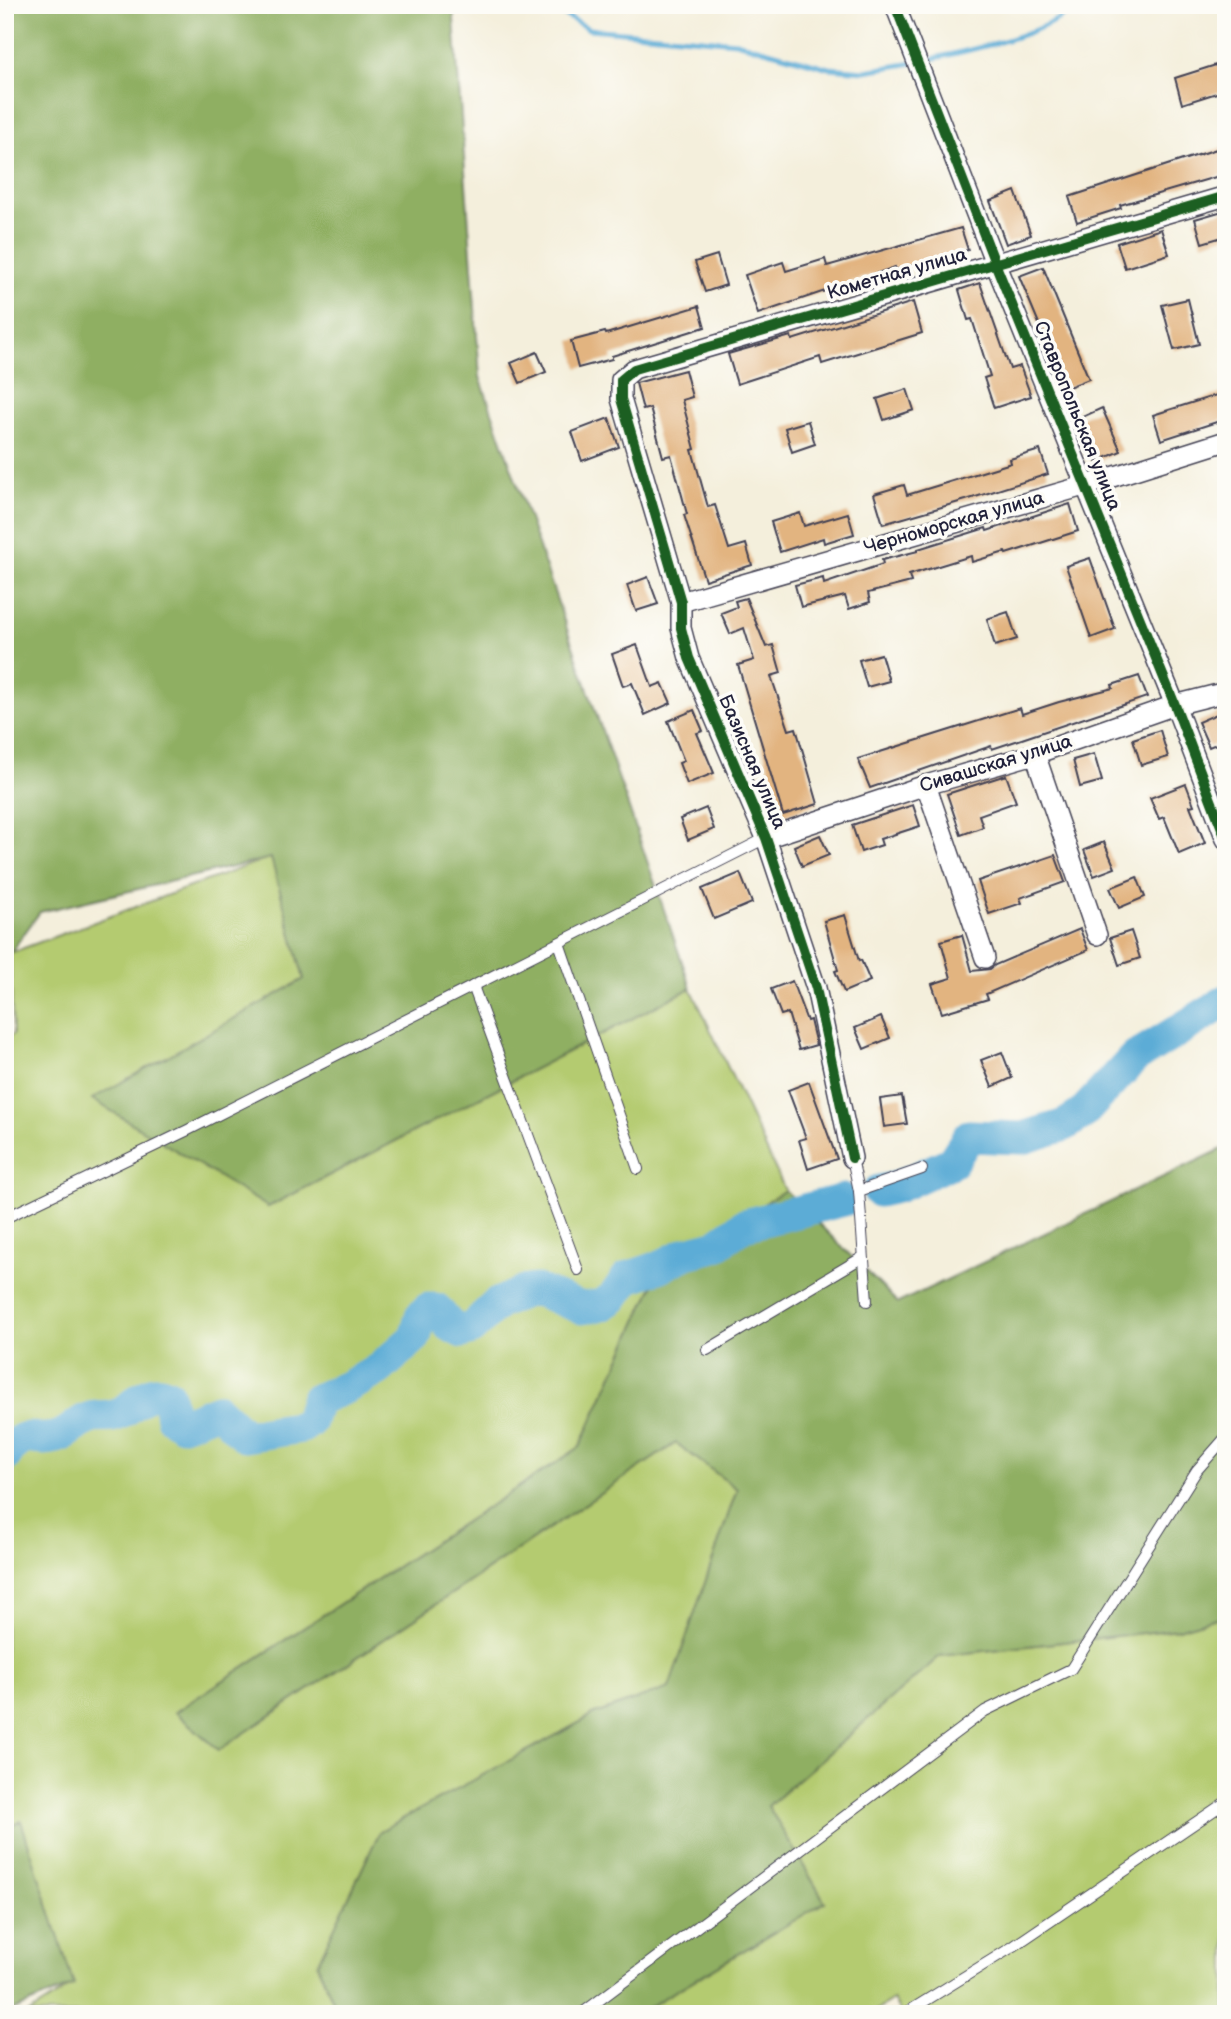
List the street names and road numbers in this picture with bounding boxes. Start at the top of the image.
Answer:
street label: Кометная улица [824,243,970,305]
street label: Ставропольская улица [1028,318,1126,514]
street label: Черноморская улица [861,486,1047,560]
street label: Базисная улица [713,691,791,833]
street label: Сивашская улица [917,730,1075,798]

